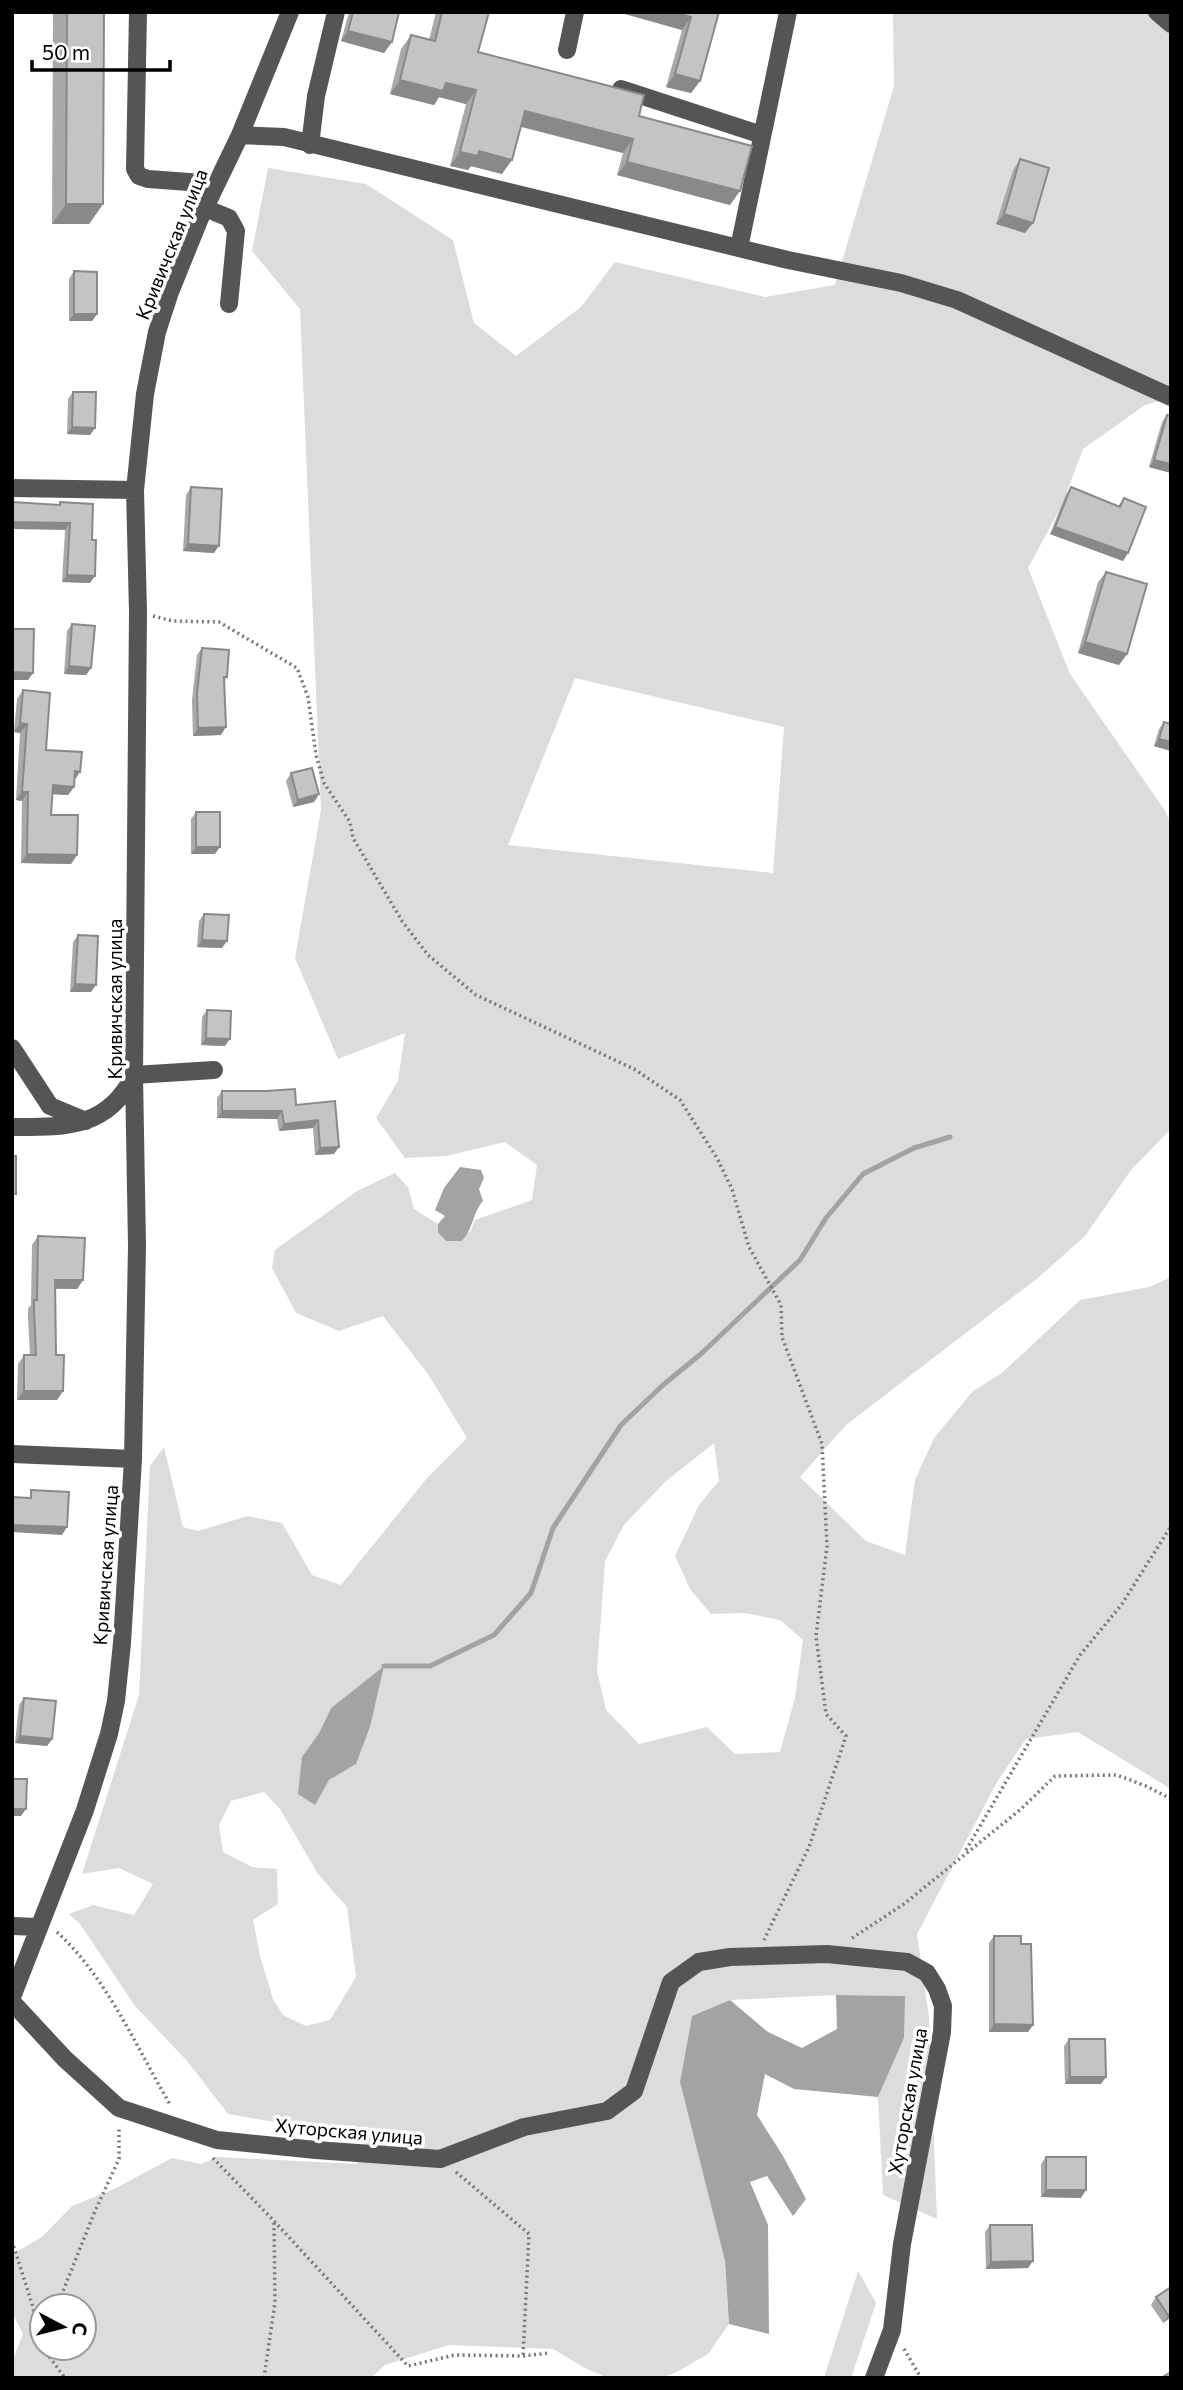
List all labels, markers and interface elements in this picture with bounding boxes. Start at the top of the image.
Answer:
scale bar [32,28,170,72]
text: 50 m [42,39,90,64]
street label: Кривичская улица [130,165,212,323]
street label: Кривичская улица [103,919,126,1079]
street label: Кривичская улица [88,1484,122,1646]
street label: Хуторская улица [883,2026,931,2176]
street label: Хуторская улица [274,2113,424,2149]
north arrow [28,2292,98,2362]
text: С [68,2321,93,2337]

